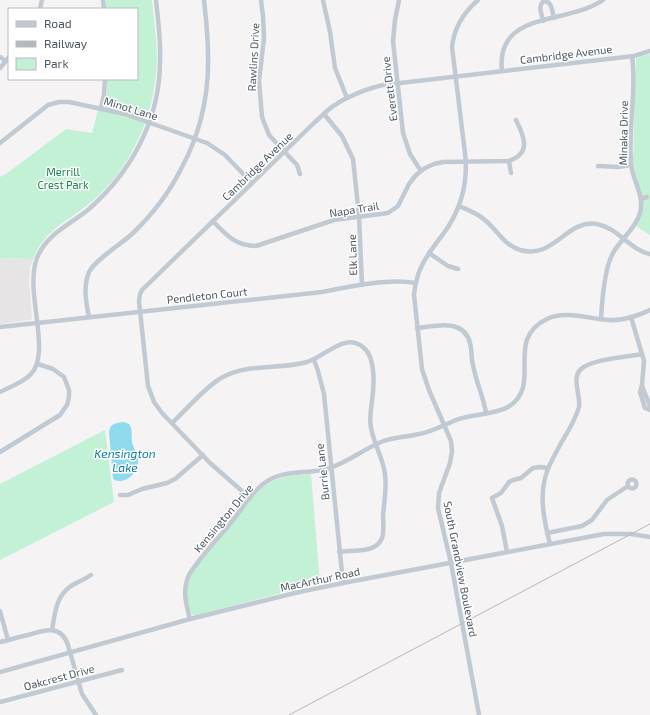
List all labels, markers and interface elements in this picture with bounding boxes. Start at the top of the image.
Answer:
legend [8,8,138,80]
text: Road [44,16,72,30]
street label: Rawlins Drive [245,22,261,92]
text: Railway [44,36,88,50]
street label: Cambridge Avenue [519,42,613,66]
text: Park [44,56,69,70]
street label: Everett Drive [379,56,399,122]
street label: Minot Lane [102,94,160,122]
street label: Minaka Drive [616,100,630,166]
street label: Cambridge Avenue [219,129,295,203]
park label: Merrill Crest Park [37,165,89,191]
street label: Napa Trail [328,199,381,219]
street label: Elk Lane [345,234,359,276]
street label: Pendleton Court [166,284,248,306]
street label: Burrie Lane [313,443,331,501]
water label: Kensington Lake [94,446,156,474]
street label: Kensington Drive [191,481,255,555]
street label: South Grandview Boulevard [441,500,481,638]
street label: MacArthur Road [279,564,361,594]
street label: Oakcrest Drive [22,661,96,693]

